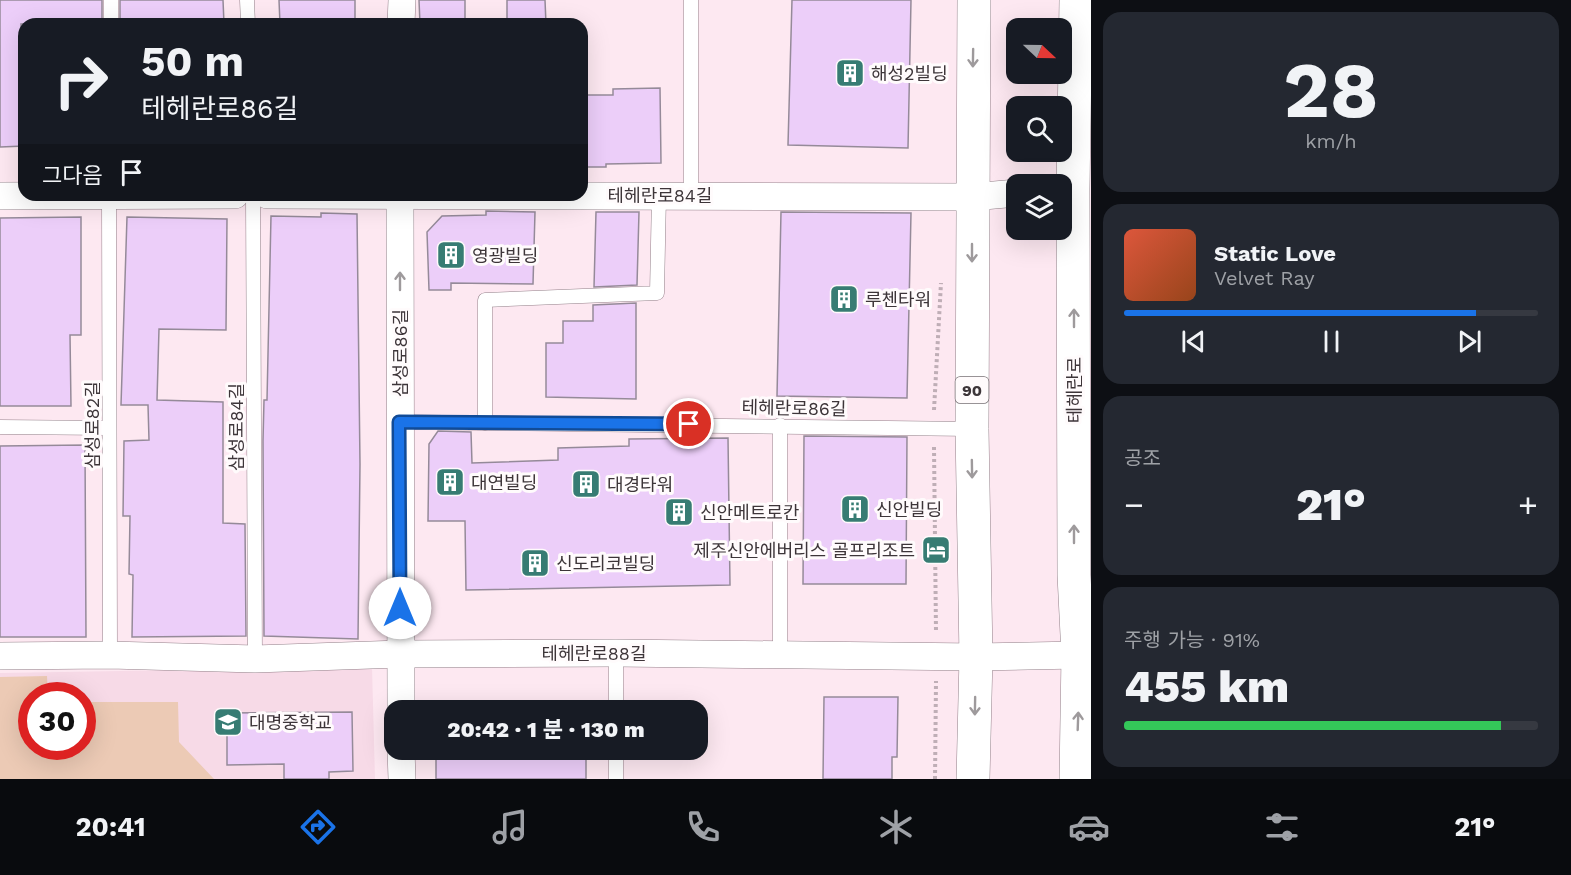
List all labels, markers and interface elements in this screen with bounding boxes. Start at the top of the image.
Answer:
north arrow [1006,18,1072,84]
map controls [1006,18,1072,240]
text: 50 m [141,37,244,86]
icon: right [42,42,120,120]
text: 28 [1283,44,1379,136]
one-way arrow [968,48,979,68]
building icon: 해성2빌딩 [834,57,866,89]
place label: 해성2빌딩 [871,63,948,84]
text: 테헤란로86길 [141,93,298,125]
button: search [1006,96,1072,162]
text: km/h [1305,129,1357,153]
icon: arrive [115,156,148,189]
text: 그다음 [42,163,103,188]
button: layers [1006,174,1072,240]
street label: 테헤란로84길 [608,185,712,206]
building icon: 영광빌딩 [435,239,467,271]
text: Static Love [1214,241,1336,266]
one-way arrow [966,243,978,263]
place label: 영광빌딩 [472,245,538,266]
text: Velvet Ray [1214,266,1315,290]
one-way arrow [394,271,406,291]
building icon: 루첸타워 [828,283,860,315]
place label: 루첸타워 [865,289,931,310]
street label: 삼성로86길 [390,309,411,397]
one-way arrow [1068,309,1079,329]
icon: previous [1177,325,1210,358]
icon: pause [1315,325,1348,358]
icon: next [1453,325,1486,358]
street label: 테헤란로 [1064,357,1085,423]
road number: 90 [956,377,988,403]
street label: 삼성로82길 [82,381,103,469]
street label: 삼성로84길 [226,383,247,471]
street label: 테헤란로86길 [741,397,847,419]
pin [663,398,714,449]
icon: arrive [672,407,705,440]
text: 공조 [1124,446,1161,470]
one-way arrow [967,459,978,479]
building icon: 대연빌딩 [434,466,466,498]
building icon: 대경타워 [570,468,602,500]
place label: 대연빌딩 [471,472,537,493]
place label: 대경타워 [607,474,673,495]
text: 21° [1296,478,1366,531]
text: − [1124,485,1144,524]
text: + [1518,485,1538,524]
building icon: 신안빌딩 [839,493,871,525]
building icon: 신안메트로칸 [663,496,695,528]
place label: 신안빌딩 [876,499,942,520]
place label: 신안메트로칸 [700,502,799,523]
one-way arrow [1068,525,1080,545]
hotel icon: 제주신안에버리스 골프리조트 [920,534,952,566]
place label: 제주신안에버리스 골프리조트 [694,540,915,561]
building icon: 신도리코빌딩 [519,547,551,579]
place label: 신도리코빌딩 [556,553,655,574]
position arrow [368,576,432,640]
text: 주행 가능 · 91% [1124,628,1260,652]
street label: 테헤란로88길 [542,643,646,664]
text: 455 km [1124,660,1289,713]
speed limit sign: 30 [18,682,96,760]
one-way arrow [969,696,981,716]
school or university icon: 대명중학교 [212,706,244,738]
one-way arrow [1072,711,1084,731]
place label: 대명중학교 [249,712,332,733]
text: 20:42 · 1 분 · 130 m [447,717,645,742]
icon: directions [297,806,339,848]
icon: music [489,806,531,848]
icon: phone [682,806,724,848]
icon: climate [875,806,917,848]
icon: car [1068,806,1110,848]
icon: filters [1261,806,1303,848]
text: 20:41 [75,811,146,843]
text: 21° [1454,811,1495,843]

